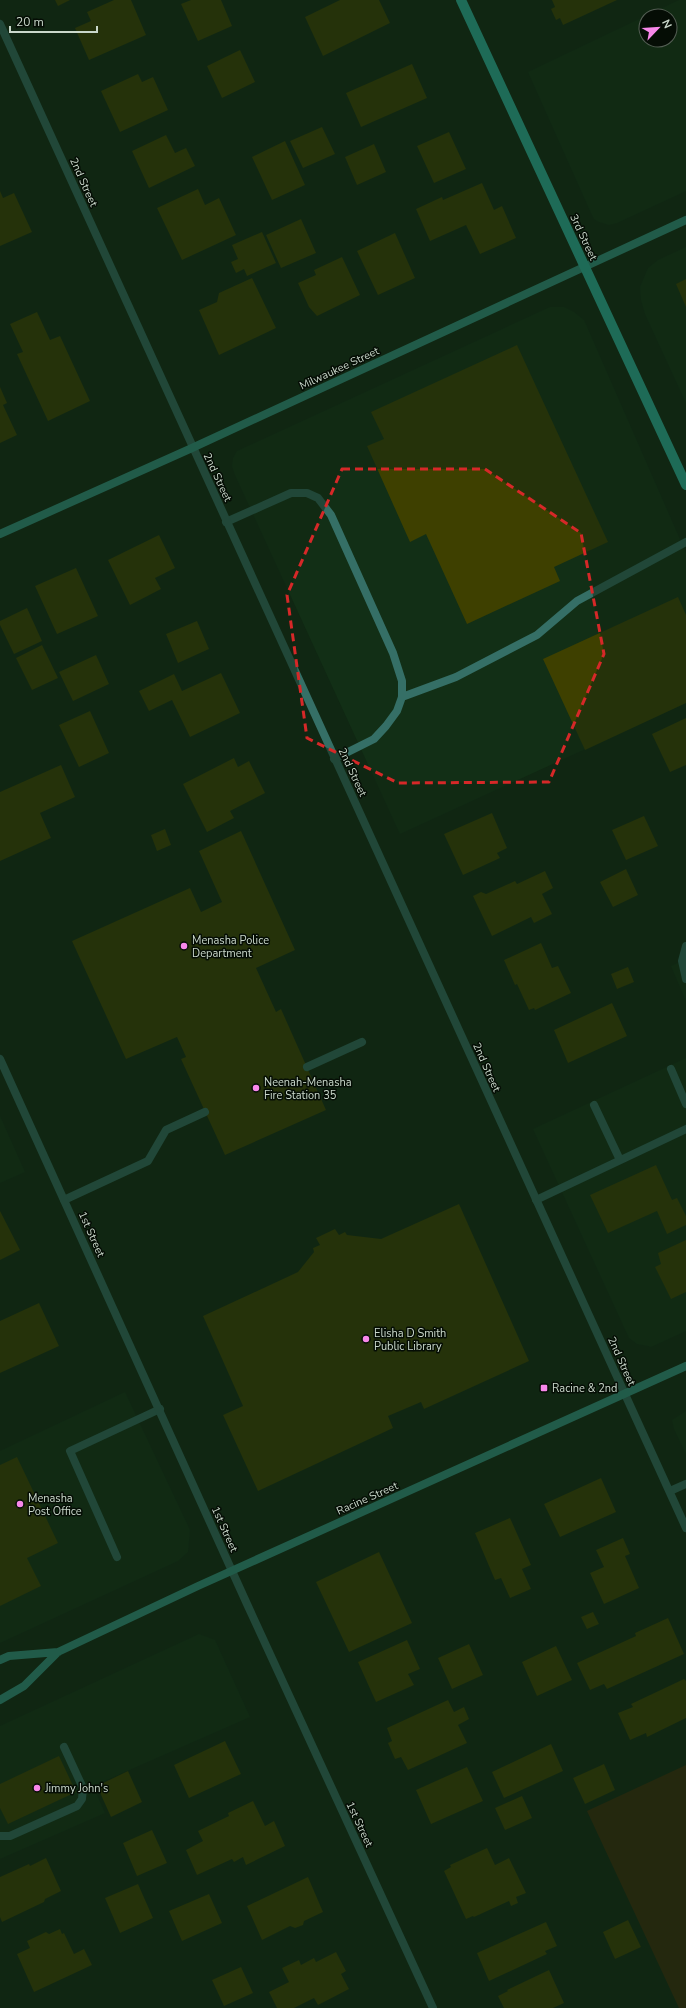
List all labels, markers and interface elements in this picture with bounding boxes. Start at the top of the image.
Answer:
scale bar [10,8,97,34]
north arrow [638,8,678,48]
text: 20 m [16,14,44,30]
text: N [658,17,675,31]
street label: 2nd Street [66,155,101,209]
street label: 3rd Street [566,212,601,263]
street label: Milwaukee Street [297,343,382,393]
street label: 2nd Street [200,450,235,504]
street label: 2nd Street [335,745,370,799]
place label: Menasha Police Department [192,933,269,961]
marker: Menasha Police Department [179,941,189,951]
street label: 2nd Street [469,1040,504,1094]
place label: Neenah-Menasha Fire Station 35 [264,1075,352,1103]
marker: Neenah-Menasha Fire Station 35 [251,1083,261,1093]
street label: 1st Street [75,1209,108,1260]
place label: Elisha D Smith Public Library [374,1326,446,1354]
marker: Elisha D Smith Public Library [361,1334,371,1344]
street label: 2nd Street [604,1334,639,1388]
place label: Racine & 2nd [552,1381,617,1396]
marker: Racine & 2nd [539,1383,549,1393]
street label: Racine Street [334,1478,400,1519]
place label: Menasha Post Office [28,1491,82,1519]
marker: Menasha Post Office [15,1499,25,1509]
street label: 1st Street [208,1504,241,1555]
place label: Jimmy John's [44,1781,108,1796]
marker: Jimmy John's [32,1783,42,1793]
street label: 1st Street [342,1799,377,1850]

